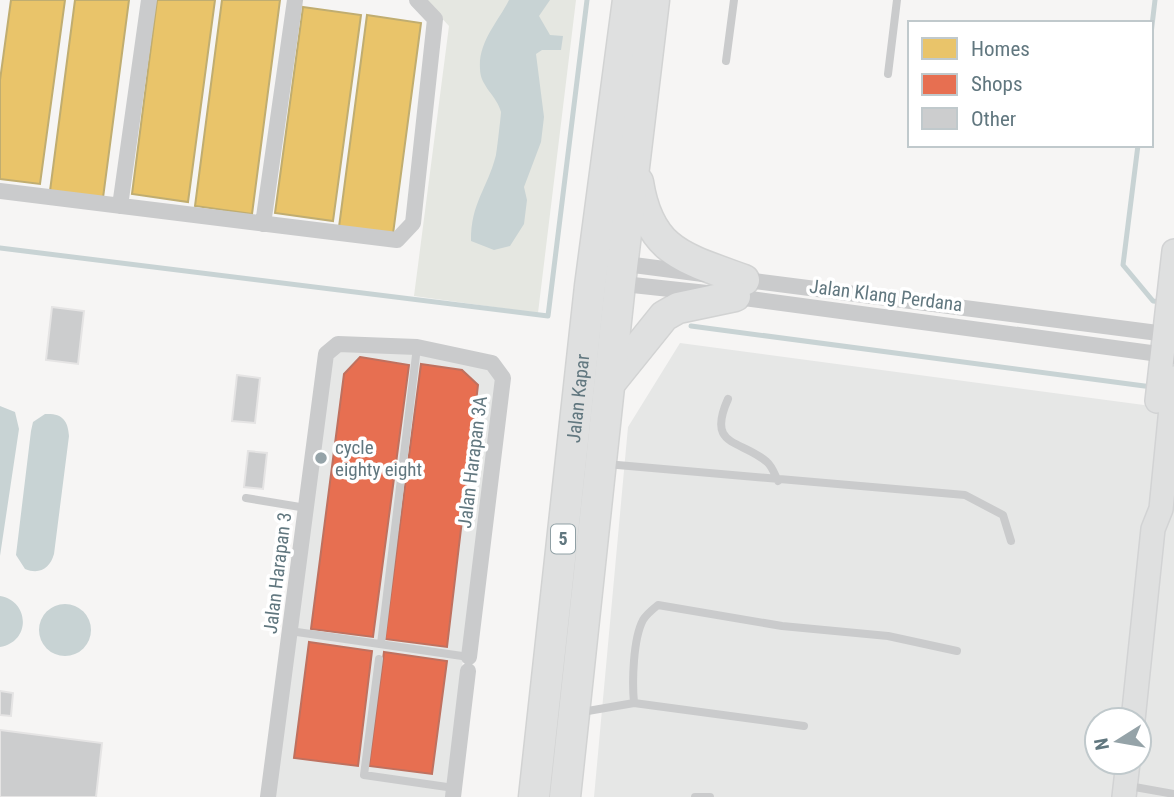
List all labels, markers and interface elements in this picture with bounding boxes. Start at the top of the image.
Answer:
legend [908,21,1153,147]
text: Homes [971,37,1030,61]
text: Shops [971,72,1023,96]
text: Other [971,107,1016,131]
street label: Jalan Klang Perdana [808,275,964,316]
street label: Jalan Kapar [562,353,594,444]
street label: Jalan Harapan 3A [453,395,492,530]
place label: cycle eighty eight [335,436,422,481]
marker: cycle eighty eight [313,450,329,466]
street label: Jalan Harapan 3 [259,511,296,635]
road number: 5 [551,524,575,554]
north arrow [1083,706,1153,776]
text: N [1089,736,1114,752]

